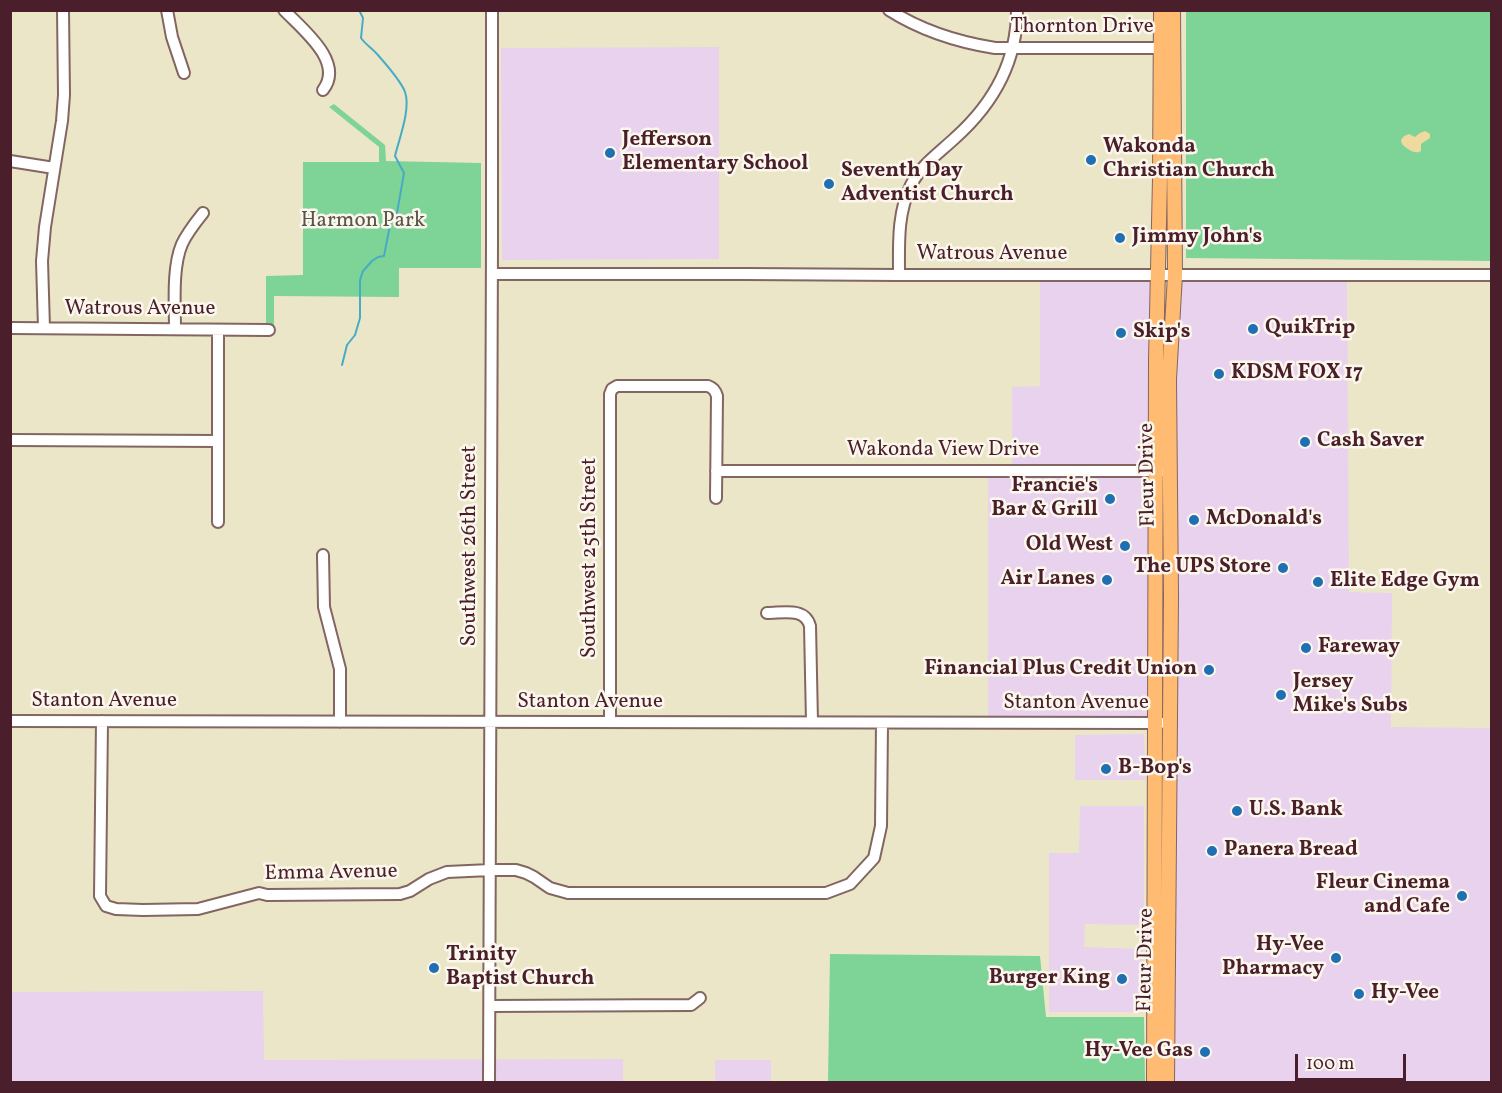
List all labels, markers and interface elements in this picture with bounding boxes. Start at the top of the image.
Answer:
street label: Thornton Drive [1010,15,1154,41]
place label: Jefferson Elementary School [622,128,808,178]
place label: Wakonda Christian Church [1103,135,1275,185]
marker: Jefferson Elementary School [603,146,617,160]
marker: Wakonda Christian Church [1084,153,1098,167]
place label: Seventh Day Adventist Church [841,159,1014,209]
marker: Seventh Day Adventist Church [822,177,836,191]
park label: Harmon Park [301,209,425,235]
place label: Jimmy John's [1132,225,1262,251]
marker: Jimmy John's [1113,231,1127,245]
street label: Watrous Avenue [917,242,1067,268]
street label: Watrous Avenue [65,297,215,323]
place label: QuikTrip [1265,316,1355,342]
place label: Skip's [1133,320,1190,346]
marker: QuikTrip [1246,322,1260,336]
marker: Skip's [1114,326,1128,340]
place label: KDSM FOX 17 [1231,361,1363,387]
marker: KDSM FOX 17 [1212,367,1226,381]
street label: Fleur Drive [1135,423,1163,527]
place label: Cash Saver [1317,429,1424,455]
marker: Cash Saver [1298,435,1312,449]
street label: Wakonda View Drive [847,438,1039,464]
street label: Southwest 26th Street [458,445,484,647]
street label: Southwest 25th Street [578,458,604,658]
place label: Francie's Bar & Grill [991,474,1098,524]
marker: Francie's Bar & Grill [1103,492,1117,506]
place label: McDonald's [1206,507,1322,533]
marker: McDonald's [1187,513,1201,527]
place label: Old West [1026,533,1113,559]
marker: Old West [1118,539,1132,553]
place label: The UPS Store [1134,555,1271,581]
marker: The UPS Store [1276,561,1290,575]
place label: Air Lanes [1001,567,1095,593]
place label: Elite Edge Gym [1330,569,1480,595]
marker: Air Lanes [1100,573,1114,587]
marker: Elite Edge Gym [1311,575,1325,589]
place label: Fareway [1318,635,1400,661]
marker: Fareway [1299,641,1313,655]
place label: Financial Plus Credit Union [924,657,1197,683]
marker: Financial Plus Credit Union [1202,663,1216,677]
place label: Jersey Mike's Subs [1293,670,1408,720]
marker: Jersey Mike's Subs [1274,688,1288,702]
street label: Stanton Avenue [31,689,177,715]
street label: Stanton Avenue [517,690,663,716]
street label: Stanton Avenue [1003,691,1149,717]
place label: B-Bop's [1118,756,1192,782]
marker: B-Bop's [1099,762,1113,776]
place label: U.S. Bank [1249,798,1343,824]
marker: U.S. Bank [1230,804,1244,818]
place label: Panera Bread [1224,838,1358,864]
marker: Panera Bread [1205,844,1219,858]
street label: Emma Avenue [264,860,398,888]
place label: Fleur Cinema and Cafe [1316,871,1450,921]
marker: Fleur Cinema and Cafe [1455,889,1469,903]
street label: Fleur Drive [1133,908,1161,1012]
place label: Hy-Vee Pharmacy [1222,933,1324,983]
place label: Trinity Baptist Church [446,943,595,993]
marker: Hy-Vee Pharmacy [1329,951,1343,965]
marker: Trinity Baptist Church [427,961,441,975]
place label: Burger King [989,966,1110,992]
marker: Burger King [1115,972,1129,986]
place label: Hy-Vee [1371,981,1439,1007]
marker: Hy-Vee [1352,987,1366,1001]
place label: Hy-Vee Gas [1085,1039,1193,1065]
scale bar [1298,1042,1409,1080]
marker: Hy-Vee Gas [1198,1045,1212,1059]
text: 100 m [1306,1052,1355,1077]

